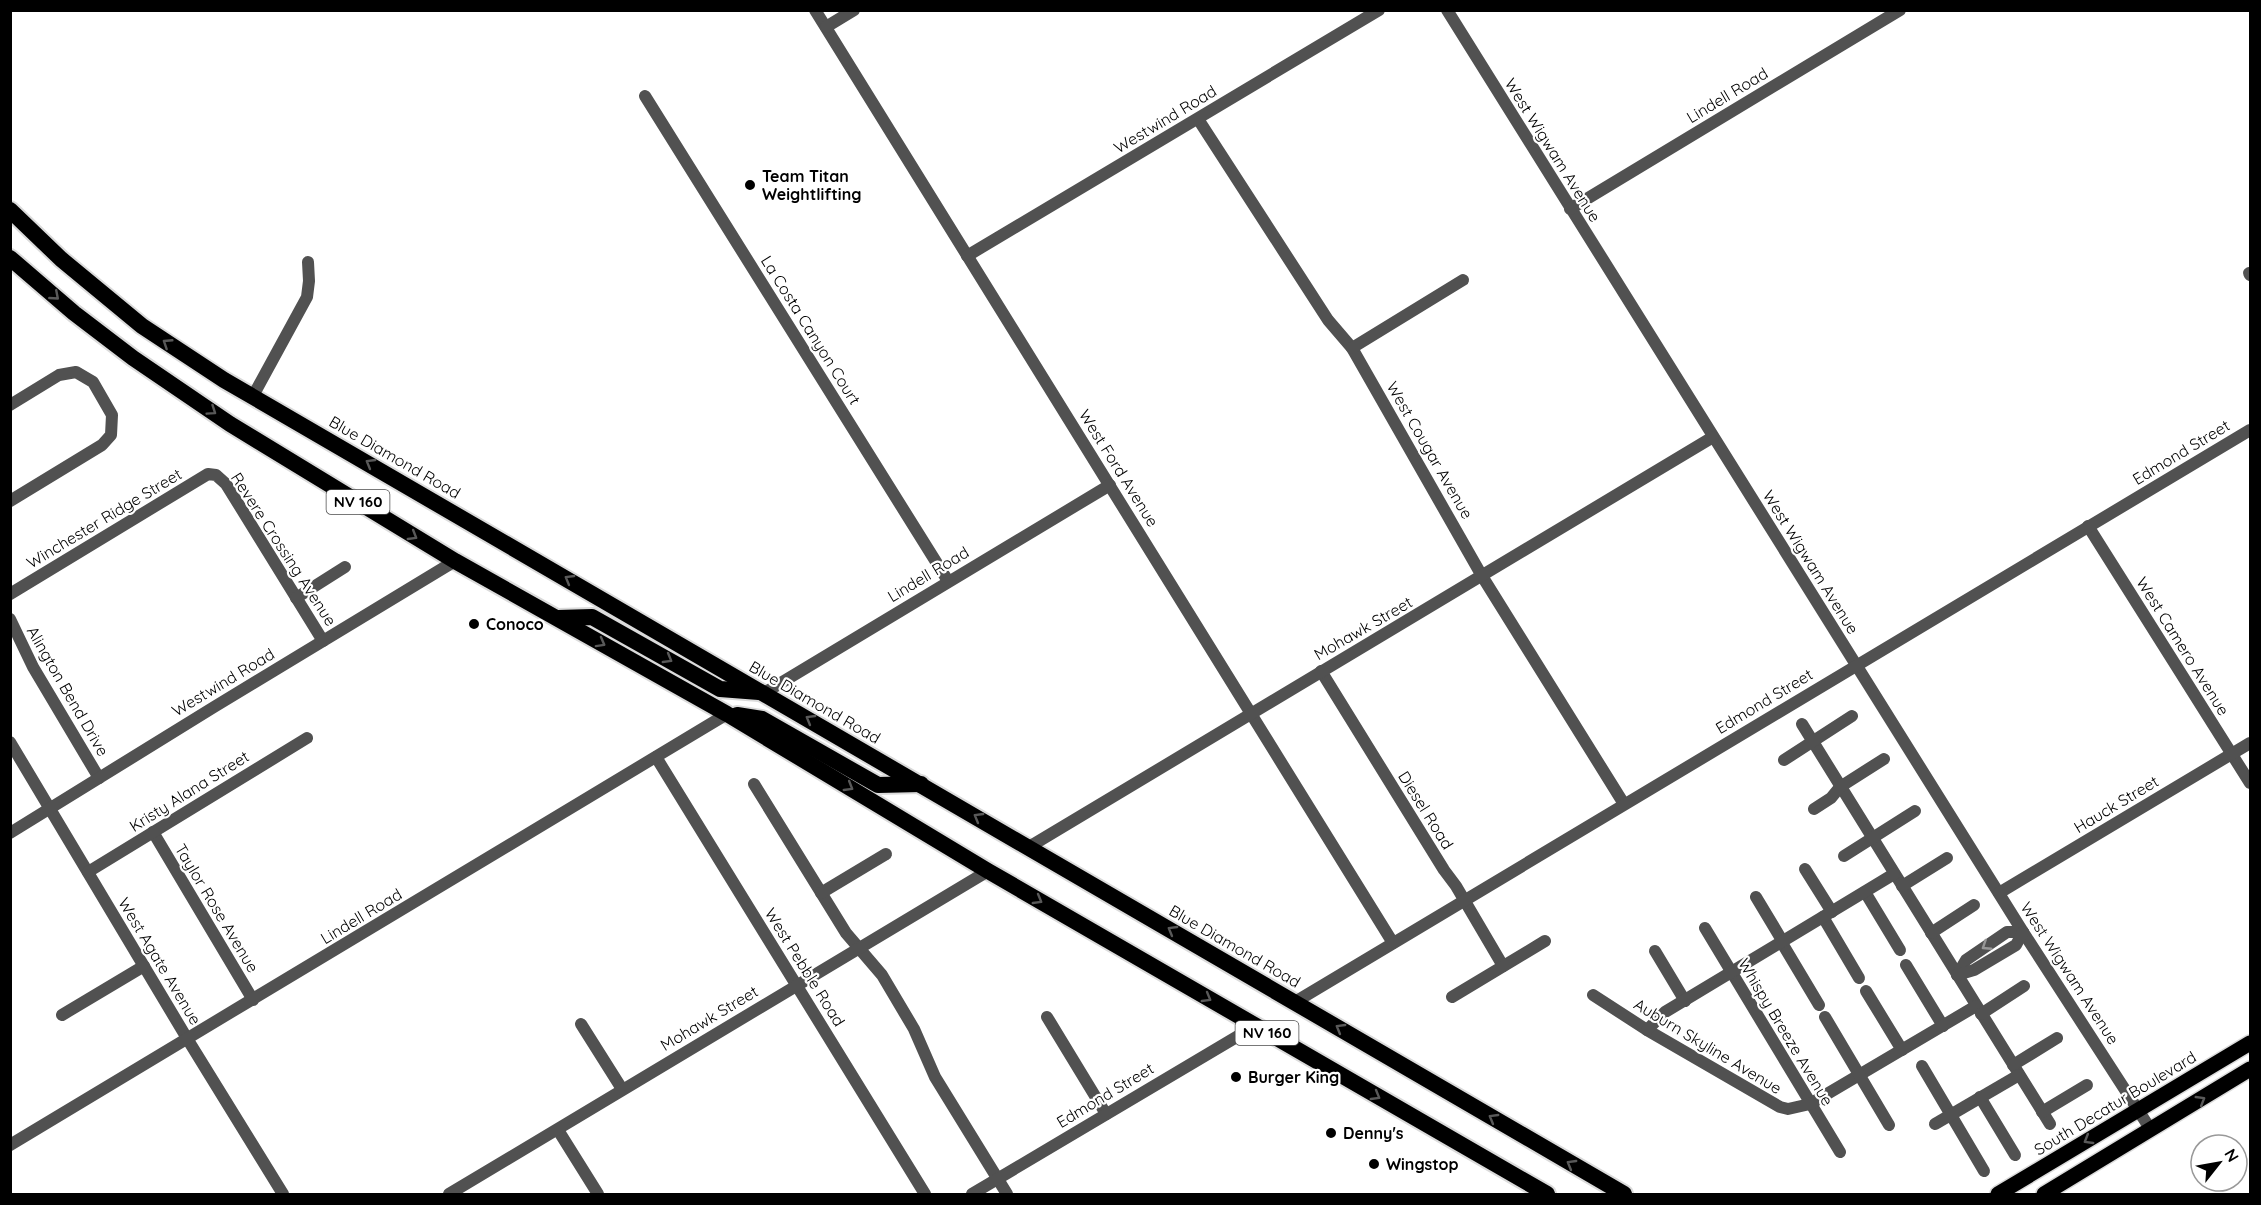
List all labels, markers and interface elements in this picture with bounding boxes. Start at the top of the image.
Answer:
street label: Lindell Road [1683,63,1771,127]
street label: West Wigwam Avenue [1501,74,1605,226]
street label: Westwind Road [1110,80,1220,158]
place label: Team Titan Weightlifting [762,166,861,204]
marker: Team Titan Weightlifting [743,178,757,192]
street label: La Costa Canyon Court [757,252,865,408]
one-way arrow [48,289,59,300]
one-way arrow [163,339,174,350]
street label: West Cougar Avenue [1382,378,1478,522]
one-way arrow [205,404,216,415]
street label: West Ford Avenue [1075,406,1163,530]
street label: Blue Diamond Road [326,411,464,503]
street label: Edmond Street [2129,415,2233,489]
one-way arrow [366,459,376,471]
street label: Winchester Ridge Street [23,464,185,572]
street label: Revere Crossing Avenue [227,469,341,629]
street label: West Wigwam Avenue [1759,486,1863,638]
road number: NV 160 [326,490,389,514]
one-way arrow [407,528,417,540]
street label: Lindell Road [884,542,972,606]
street label: West Camero Avenue [2132,573,2234,719]
one-way arrow [565,575,575,586]
street label: Mohawk Street [1310,592,1416,664]
place label: Conoco [486,614,544,634]
marker: Conoco [467,617,481,631]
street label: Alington Bend Drive [23,623,113,759]
one-way arrow [595,636,605,647]
street label: Westwind Road [168,643,278,721]
one-way arrow [662,651,672,663]
street label: Blue Diamond Road [746,656,884,748]
street label: Edmond Street [1712,664,1816,738]
one-way arrow [806,715,816,727]
street label: Kristy Alana Street [125,746,253,836]
street label: Diesel Road [1394,767,1458,853]
street label: Hauck Street [2070,771,2162,837]
one-way arrow [843,780,853,792]
one-way arrow [974,813,984,825]
street label: Taylor Rose Avenue [171,840,263,976]
street label: Lindell Road [317,884,405,948]
one-way arrow [1032,893,1042,904]
street label: West Agate Avenue [114,894,206,1028]
street label: West Wigwam Avenue [2016,898,2124,1048]
street label: Blue Diamond Road [1166,900,1304,992]
street label: West Pebble Road [760,904,850,1030]
one-way arrow [1168,926,1178,937]
one-way arrow [1981,939,1992,950]
street label: Whispy Breeze Avenue [1734,955,1838,1109]
street label: Mohawk Street [657,981,761,1055]
one-way arrow [1201,991,1211,1002]
street label: Auburn Skyline Avenue [1630,994,1786,1098]
road number: NV 160 [1236,1021,1298,1045]
one-way arrow [1336,1024,1346,1036]
street label: South Decatur Boulevard [2030,1047,2200,1159]
street label: Edmond Street [1053,1058,1157,1132]
place label: Burger King [1248,1067,1339,1087]
marker: Burger King [1229,1070,1243,1084]
one-way arrow [1370,1088,1380,1100]
one-way arrow [2195,1095,2205,1107]
one-way arrow [1489,1114,1499,1126]
place label: Denny's [1343,1123,1404,1143]
marker: Denny's [1324,1126,1338,1140]
one-way arrow [2084,1133,2094,1144]
north arrow [2189,1133,2249,1193]
text: N [2220,1145,2243,1165]
place label: Wingstop [1386,1154,1459,1174]
marker: Wingstop [1367,1157,1381,1171]
one-way arrow [1567,1159,1577,1171]

